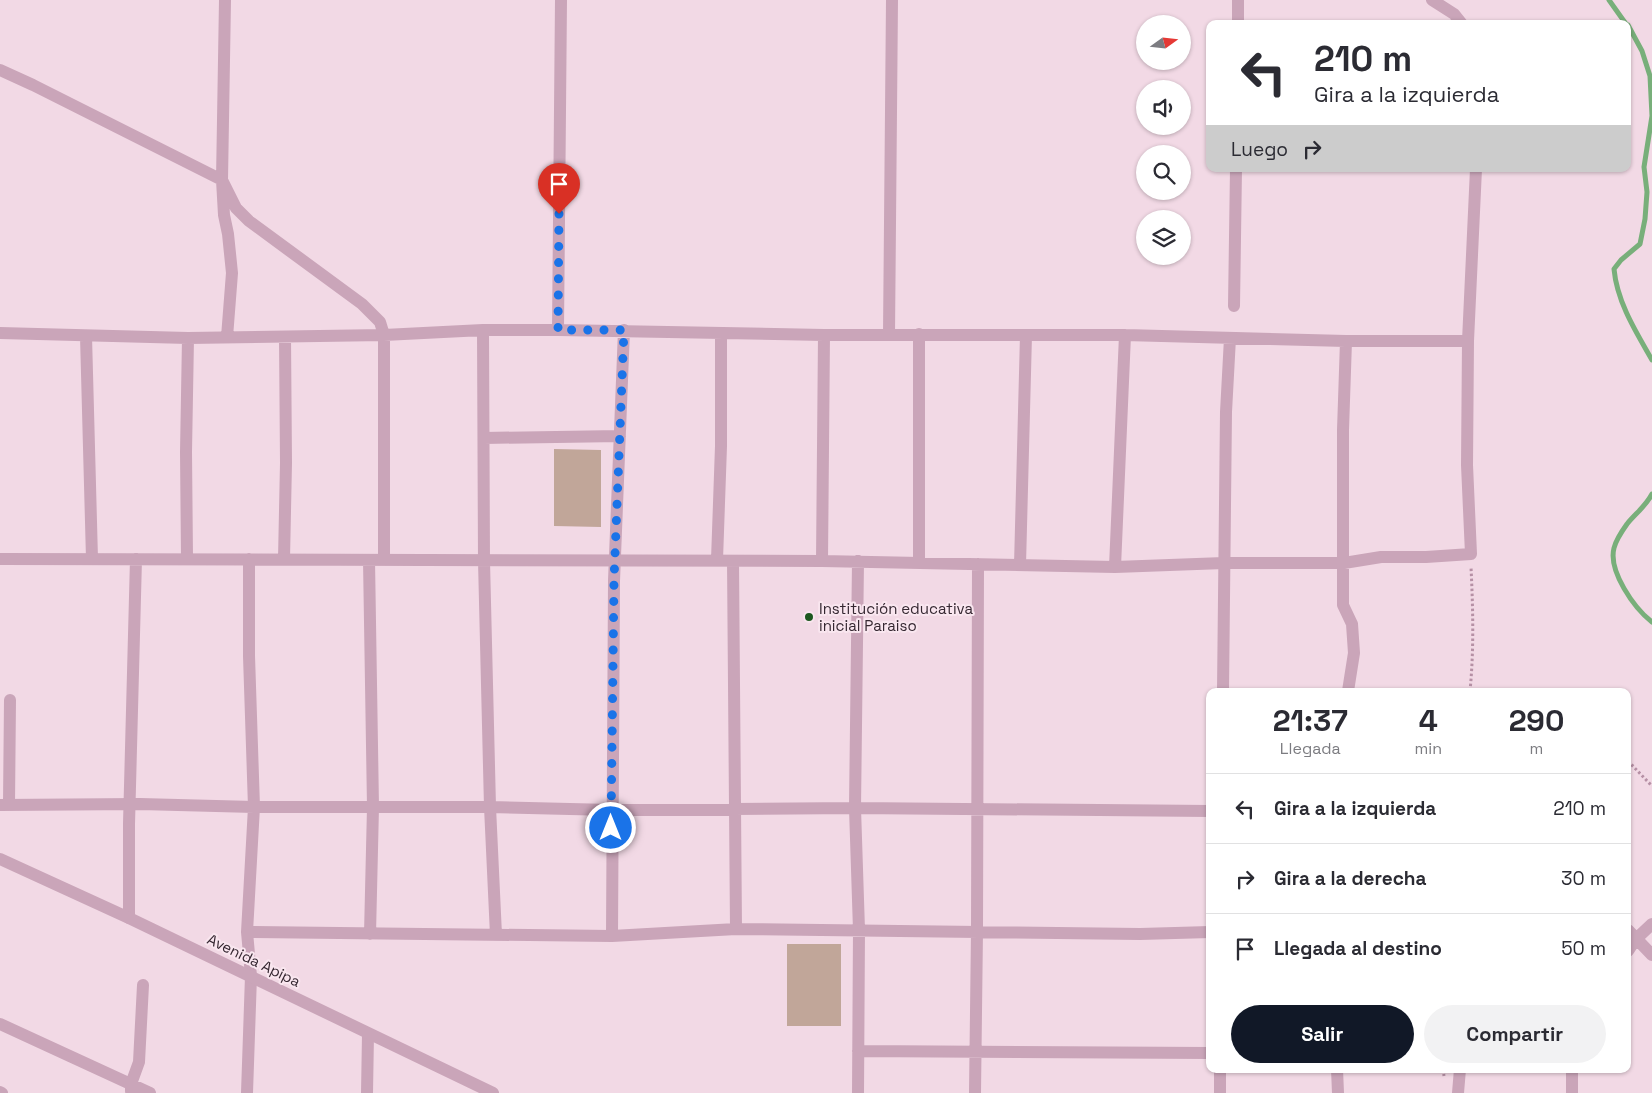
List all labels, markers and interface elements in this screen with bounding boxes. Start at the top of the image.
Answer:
north arrow [1136,15,1191,70]
map controls [1136,15,1191,265]
text: 210 m [1314,37,1412,81]
icon: left [1231,40,1296,105]
button: sound [1136,80,1191,135]
text: Gira a la izquierda [1314,80,1499,108]
icon: right [1298,135,1326,163]
text: Luego [1231,137,1288,162]
button: search [1136,145,1191,200]
pin [538,163,580,214]
icon: arrive [545,170,573,198]
button: layers [1136,210,1191,265]
place label: Institución educativa inicial Paraiso [819,599,973,635]
marker: Institución educativa inicial Paraiso [803,611,815,623]
text: 21:37 [1273,701,1348,740]
text: 4 [1419,701,1438,740]
text: 290 [1509,701,1564,740]
text: Llegada [1280,738,1341,759]
text: min [1415,738,1442,759]
text: m [1530,738,1543,759]
icon: left [1231,795,1259,823]
text: Gira a la izquierda [1274,796,1436,821]
text: 210 m [1553,796,1606,821]
position arrow [584,801,636,853]
icon: right [1231,865,1259,893]
text: Gira a la derecha [1274,866,1426,891]
text: 30 m [1561,866,1606,891]
street label: Avenida Apipa [204,929,304,991]
icon: arrive [1231,935,1259,963]
text: Llegada al destino [1274,936,1442,961]
text: 50 m [1561,936,1606,961]
button: Salir [1231,1005,1414,1063]
button: Compartir [1424,1005,1606,1063]

